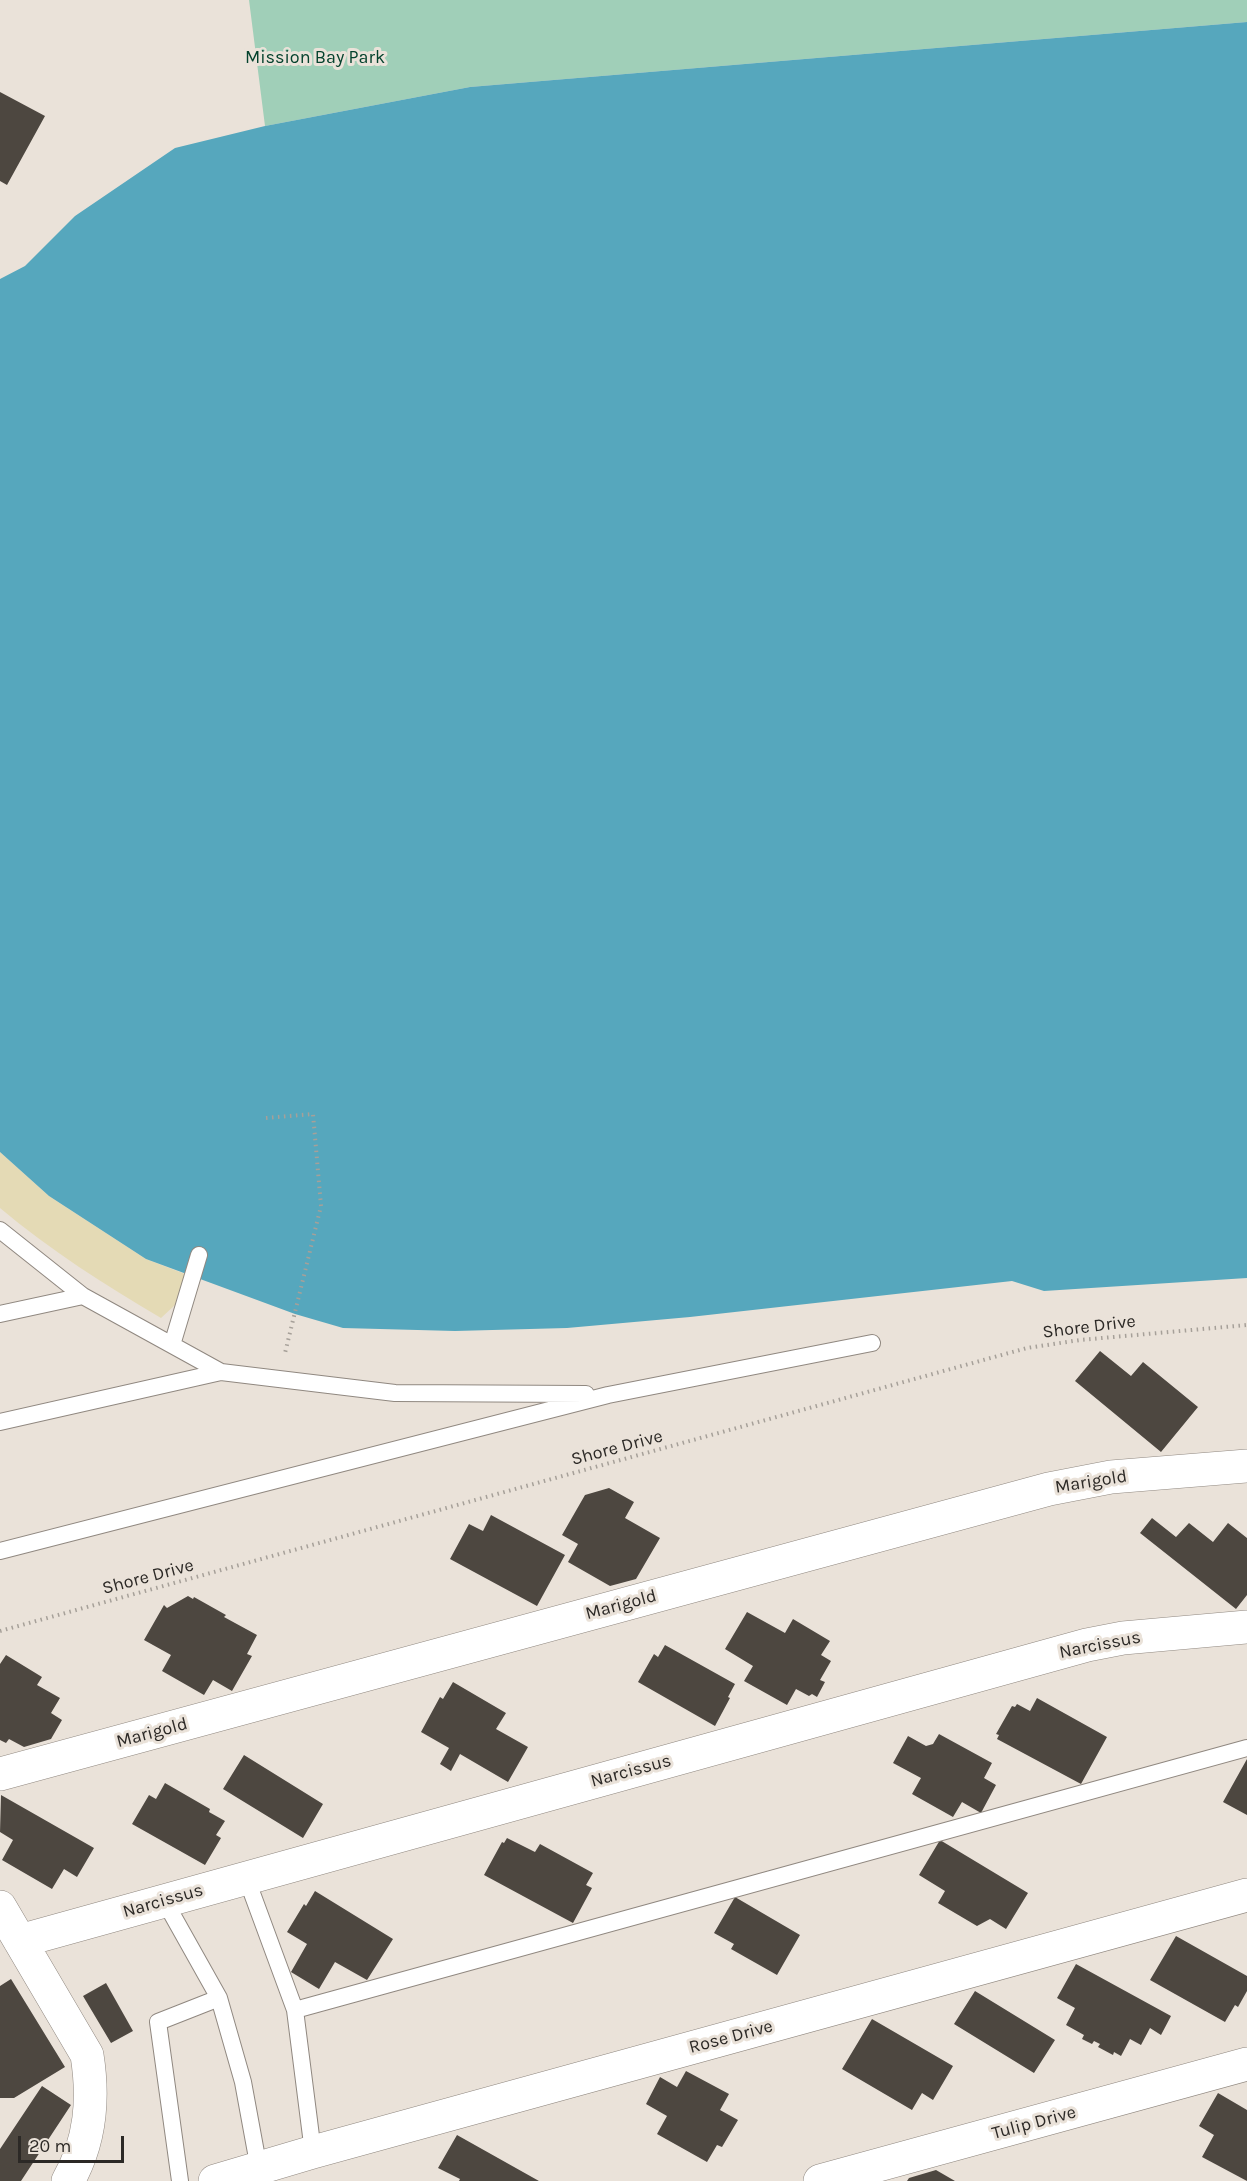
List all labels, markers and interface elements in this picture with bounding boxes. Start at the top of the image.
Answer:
park label: Mission Bay Park [245,47,385,69]
street label: Shore Drive [1041,1311,1137,1343]
street label: Shore Drive [569,1425,665,1471]
street label: Marigold [1053,1466,1129,1498]
street label: Shore Drive [100,1554,196,1600]
street label: Marigold [583,1585,659,1625]
street label: Narcissus [1057,1627,1143,1663]
street label: Marigold [114,1713,190,1753]
street label: Narcissus [588,1750,674,1792]
street label: Narcissus [120,1879,206,1923]
street label: Rose Drive [687,2015,775,2059]
street label: Tulip Drive [990,2101,1078,2145]
scale bar [21,2124,128,2162]
text: 20 m [29,2135,71,2157]

